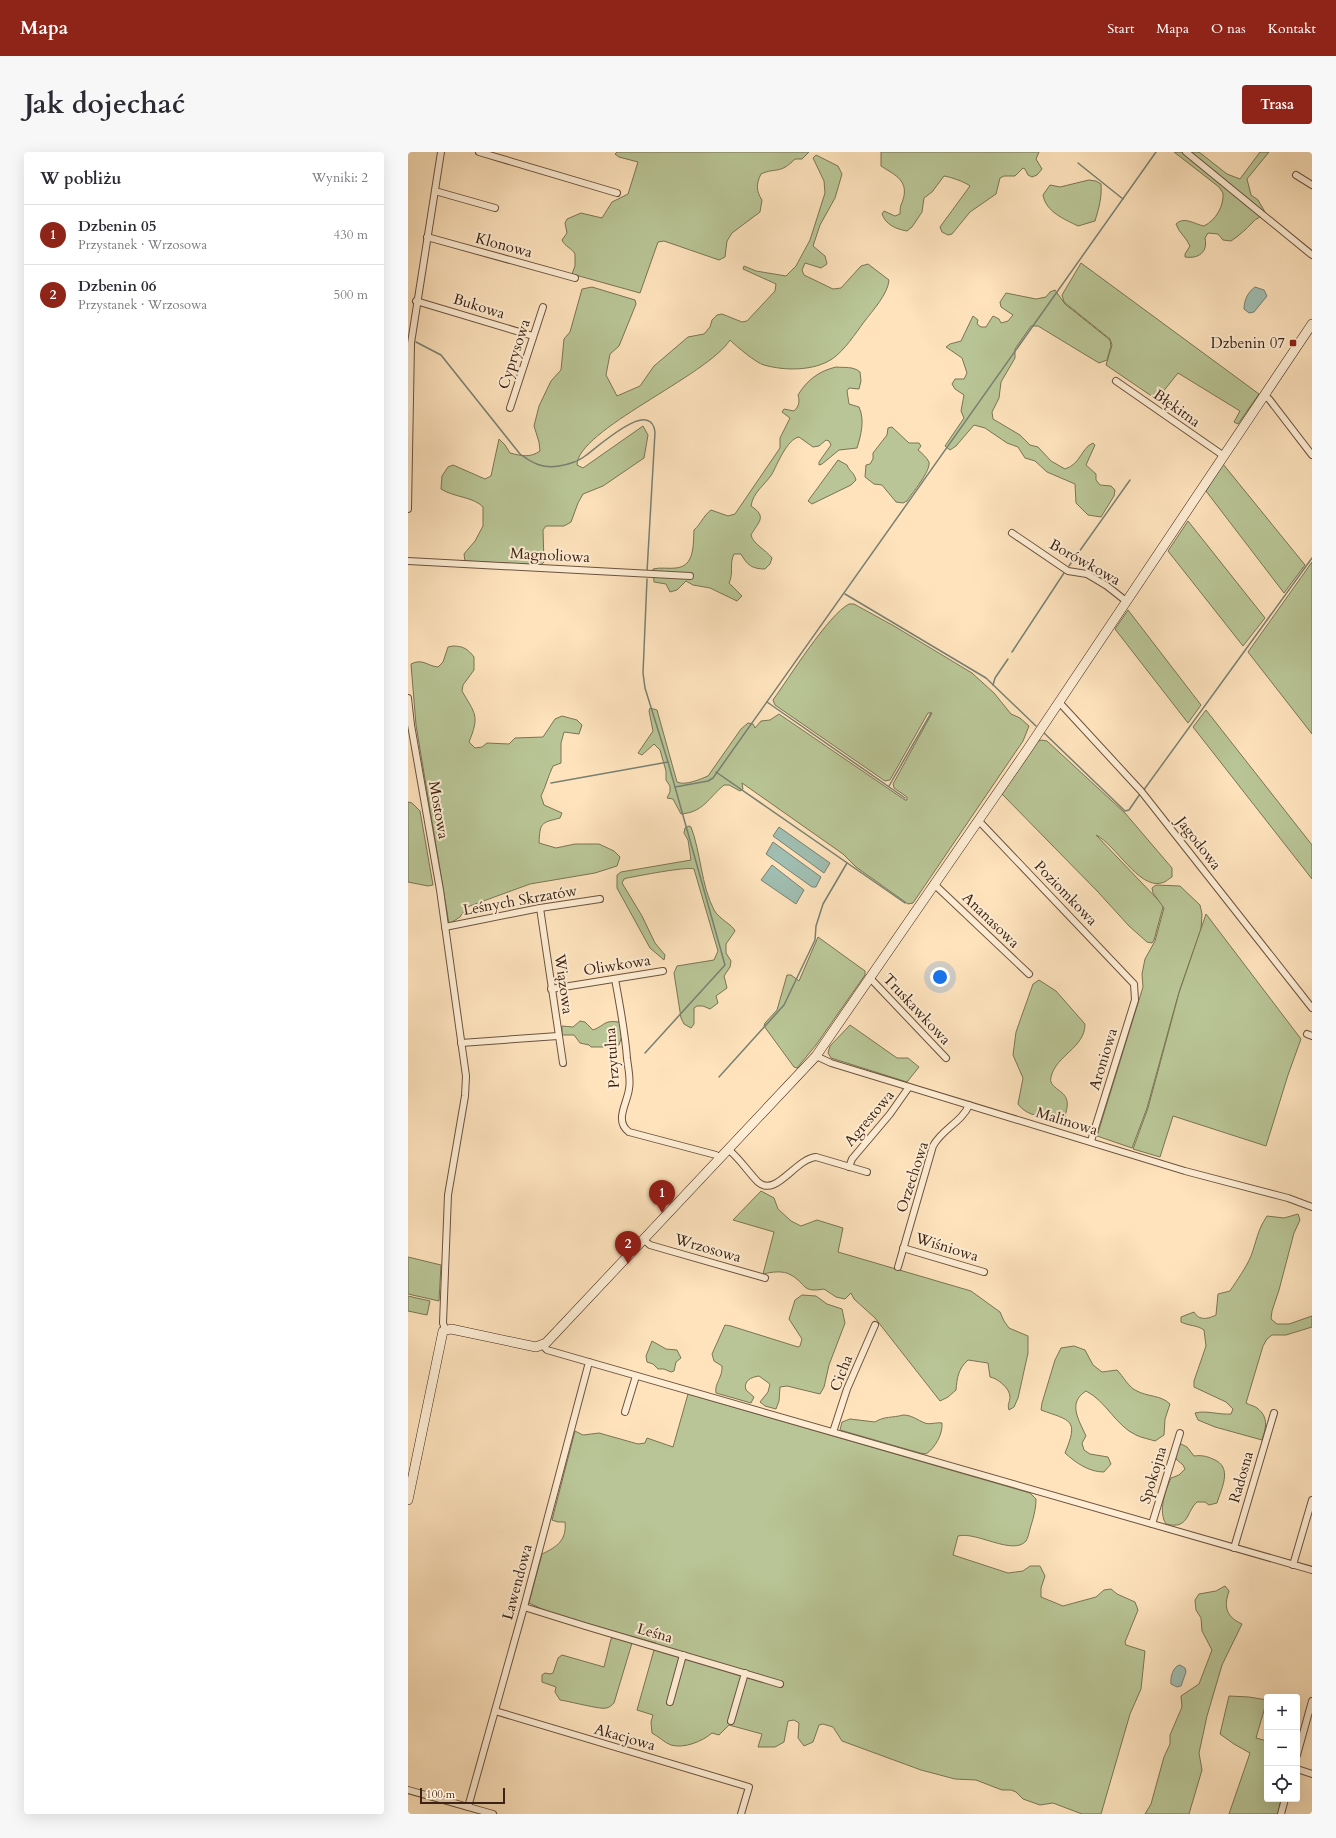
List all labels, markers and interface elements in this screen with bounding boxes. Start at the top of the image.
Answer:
text: Mapa [20,15,68,41]
text: Start [1107,19,1134,38]
text: Mapa [1156,19,1189,38]
text: O nas [1211,19,1246,38]
text: Kontakt [1268,19,1316,38]
text: Jak dojechać [24,85,185,123]
button: Trasa [1242,85,1312,124]
text: W pobliżu [40,167,121,190]
text: Wyniki: 2 [312,169,368,187]
text: Dzbenin 05 [78,216,156,236]
text: 1 [50,226,56,244]
text: 430 m [334,226,368,244]
street label: Klonowa [473,228,535,262]
text: Przystanek · Wrzosowa [78,236,207,254]
text: Dzbenin 06 [78,276,156,296]
text: 2 [50,286,56,304]
text: 500 m [334,286,368,304]
street label: Bukowa [451,289,508,323]
text: Przystanek · Wrzosowa [78,296,207,314]
street label: Cyprysowa [493,316,535,392]
place label: Dzbenin 07 [1211,333,1285,353]
marker: Dzbenin 07 [1288,338,1298,348]
street label: Błękitna [1149,385,1205,432]
street label: Borówkowa [1046,534,1125,590]
street label: Magnoliowa [509,543,591,567]
street label: Mostowa [424,779,454,841]
street label: Jagodowa [1171,811,1226,874]
street label: Poziomkowa [1030,856,1102,930]
street label: Leśnych Skrzatów [461,880,579,920]
street label: Ananasowa [958,888,1024,953]
street label: Oliwkowa [582,950,652,980]
street label: Wiązowa [550,952,578,1016]
your location [930,967,950,987]
street label: Truskawkowa [879,969,956,1049]
street label: Aroniowa [1084,1025,1122,1092]
street label: Przytulna [600,1026,624,1089]
street label: Agrestowa [840,1085,899,1150]
street label: Malinowa [1034,1102,1101,1140]
street label: Orzechowa [891,1138,933,1215]
pin: 1 [649,1180,675,1213]
street label: Wiśniowa [912,1228,982,1266]
street label: Wrzosowa [671,1229,744,1267]
pin: 2 [615,1231,641,1264]
street label: Cicha [825,1352,857,1394]
street label: Spokojna [1135,1443,1171,1506]
street label: Radosna [1224,1448,1258,1505]
street label: Lawendowa [497,1541,537,1622]
street label: Leśna [635,1618,676,1648]
map controls [1264,1694,1300,1802]
button: + [1264,1694,1300,1730]
street label: Akacjowa [592,1719,658,1755]
button: − [1264,1730,1300,1766]
button: locate [1264,1766,1300,1802]
scale bar [420,1786,505,1805]
text: 100 m [426,1787,455,1802]

